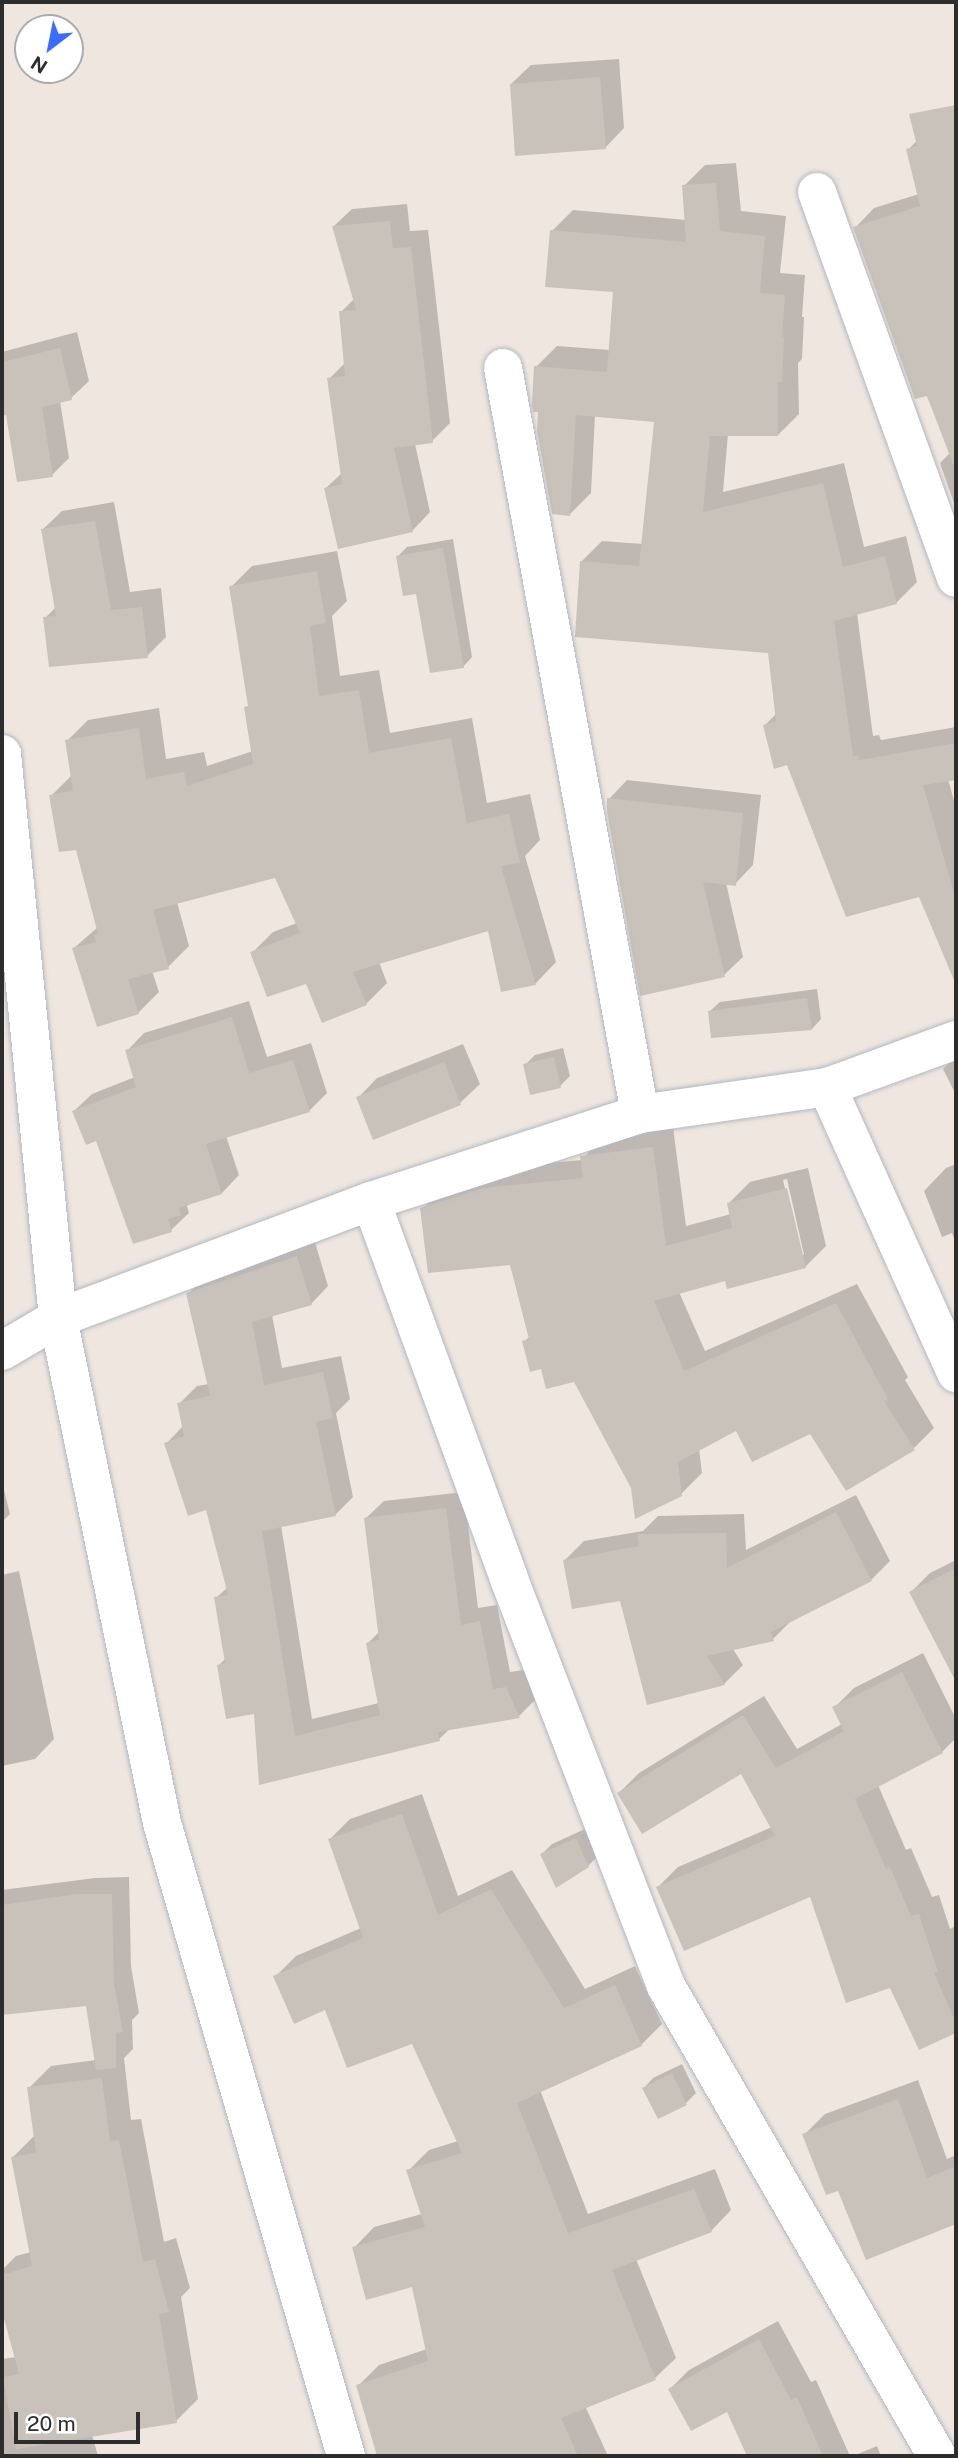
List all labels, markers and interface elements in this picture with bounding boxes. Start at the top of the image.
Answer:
north arrow [14,14,84,84]
text: N [27,52,51,78]
scale bar [18,2398,144,2442]
text: 20 m [27,2411,76,2436]

